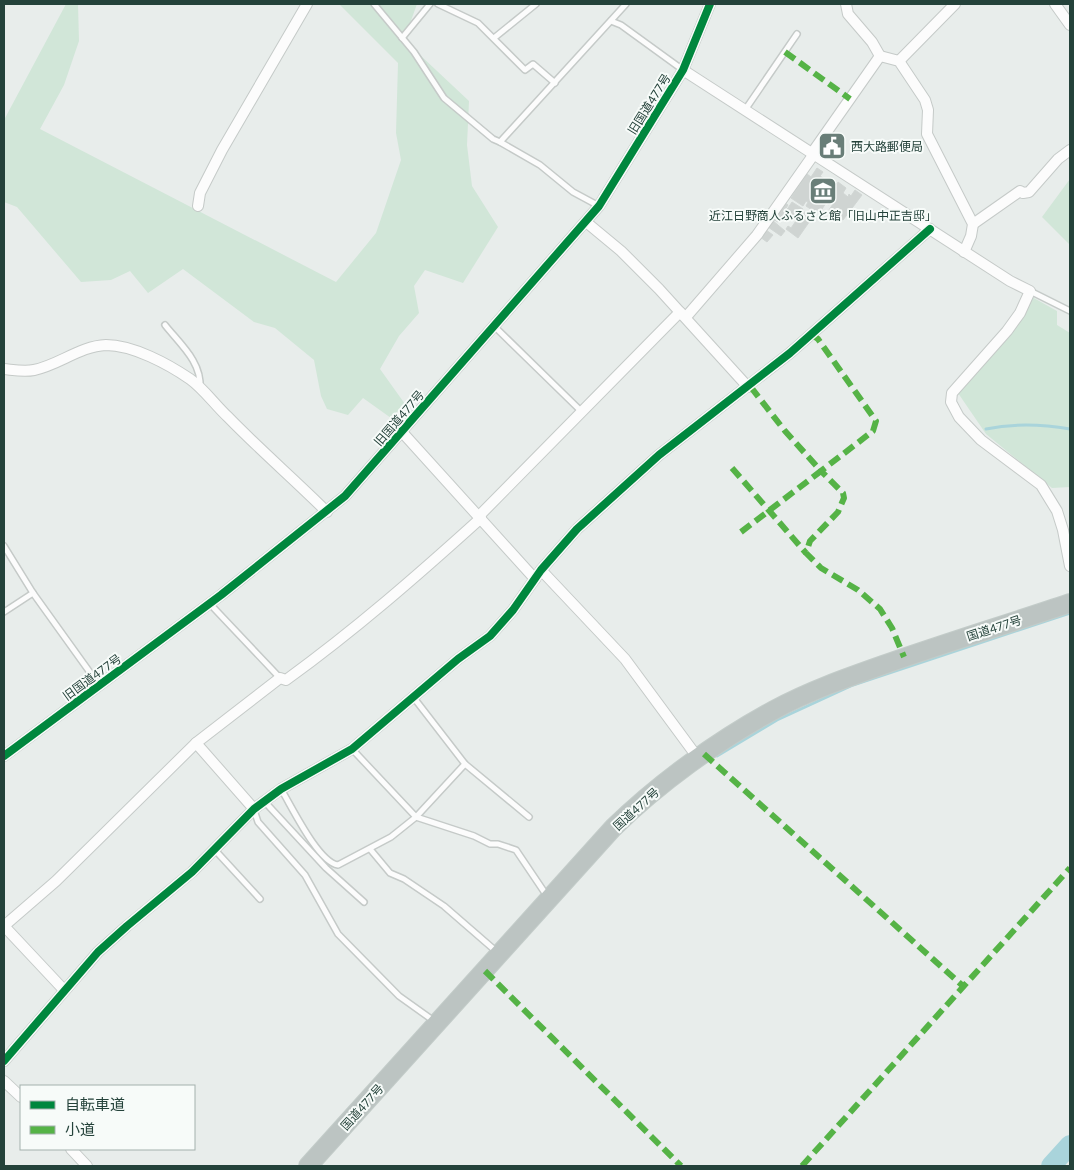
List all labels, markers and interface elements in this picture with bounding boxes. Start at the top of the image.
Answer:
street label: 旧国道477号 [624,71,674,137]
public building icon: 西大路郵便局 [817,131,847,161]
place label: 西大路郵便局 [851,139,923,154]
museum icon: 近江日野商人ふるさと館「旧山中正吉邸」 [808,176,838,206]
place label: 近江日野商人ふるさと館「旧山中正吉邸」 [709,208,937,223]
street label: 旧国道477号 [371,387,427,449]
street label: 国道477号 [965,612,1023,644]
street label: 旧国道477号 [60,651,124,703]
street label: 国道477号 [610,784,662,834]
street label: 国道477号 [337,1081,387,1133]
legend [20,1085,195,1150]
text: 自転車道 [65,1095,125,1113]
text: 小道 [65,1120,95,1138]

